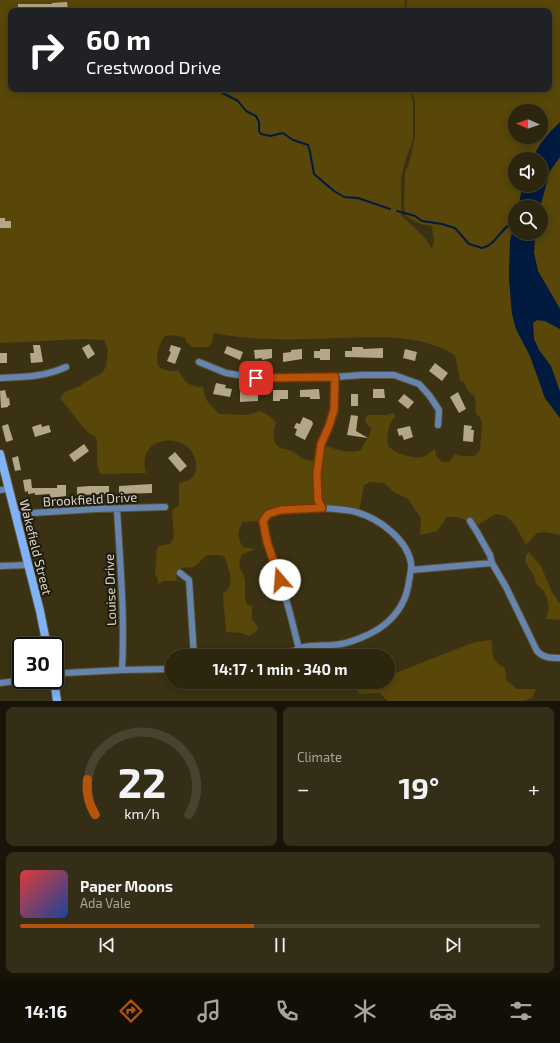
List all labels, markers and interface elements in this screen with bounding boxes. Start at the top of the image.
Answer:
text: 60 m [86,22,151,56]
icon: right [20,24,72,76]
text: Crestwood Drive [86,56,221,78]
north arrow [508,104,548,144]
map controls [508,104,548,240]
button: sound [508,152,548,192]
button: search [508,200,548,240]
pin [239,361,273,395]
icon: arrive [245,367,267,389]
street label: Brookfield Drive [42,489,138,509]
street label: Wakefield Street [16,498,56,596]
street label: Louise Drive [101,554,119,626]
position arrow [259,559,301,601]
speed limit sign: 30 [12,637,64,689]
text: 14:17 · 1 min · 340 m [213,660,347,678]
text: Climate [297,749,342,765]
text: 22 [117,755,166,805]
text: 19° [398,769,439,805]
text: − [297,775,310,801]
text: + [528,775,540,801]
text: km/h [124,804,159,821]
text: Paper Moons [80,877,173,895]
text: Ada Vale [80,895,131,911]
icon: previous [96,934,118,956]
icon: pause [269,934,291,956]
icon: next [442,934,464,956]
icon: directions [117,997,145,1025]
icon: music [195,997,223,1025]
icon: phone [273,997,301,1025]
icon: climate [351,997,379,1025]
icon: car [429,997,457,1025]
icon: filters [507,997,535,1025]
text: 14:16 [25,1000,67,1022]

